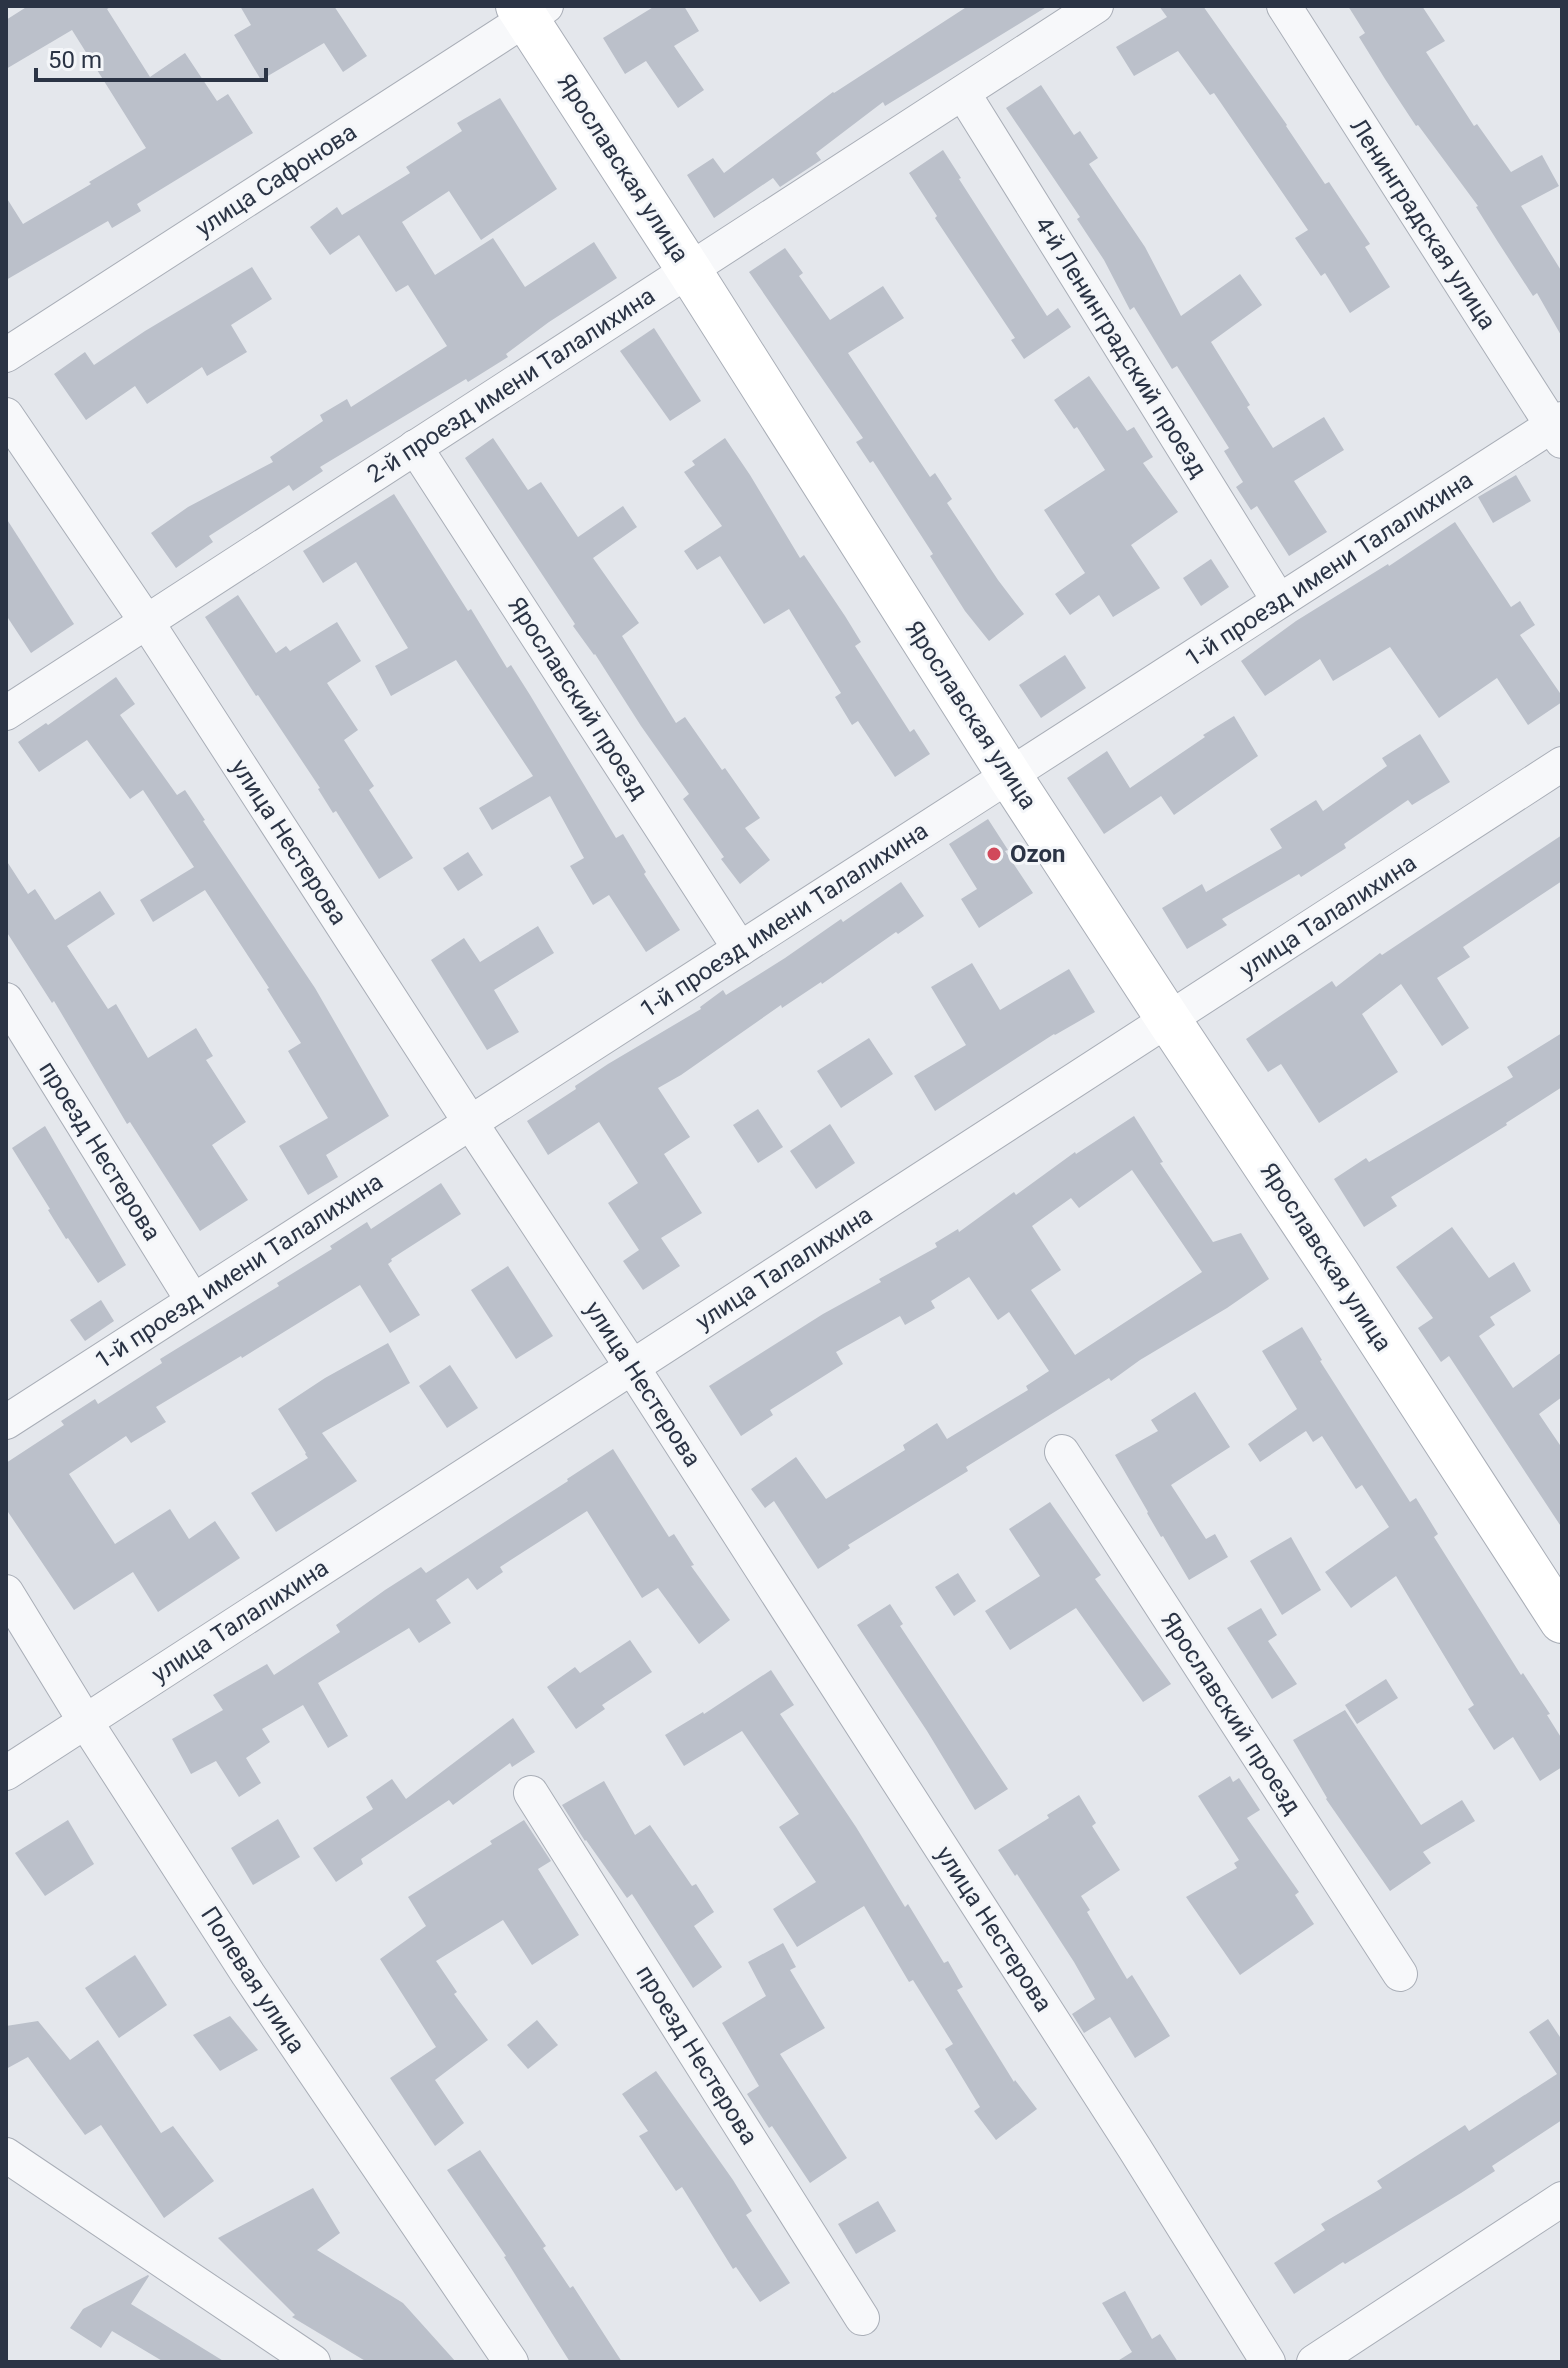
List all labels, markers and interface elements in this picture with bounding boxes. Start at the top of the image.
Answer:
scale bar [36,32,266,82]
text: 50 m [48,46,102,74]
street label: Ярославская улица [552,68,694,268]
street label: Ленинградская улица [1344,113,1502,335]
street label: улица Сафонова [190,118,362,242]
street label: 4-й Ленинградский проезд [1029,212,1213,482]
street label: 2-й проезд имени Талалихина [362,281,660,489]
street label: 1-й проезд имени Талалихина [1180,465,1478,673]
street label: Ярославский проезд [502,592,654,804]
street label: Ярославская улица [900,615,1042,815]
street label: улица Нестерова [225,754,353,930]
street label: 1-й проезд имени Талалихина [635,816,933,1024]
place label: Ozon [1010,840,1066,868]
marker: Ozon [985,845,1003,863]
street label: улица Талалихина [1235,849,1421,983]
street label: проезд Нестерова [34,1056,166,1246]
street label: Ярославская улица [1255,1157,1397,1357]
street label: 1-й проезд имени Талалихина [90,1167,388,1375]
street label: улица Талалихина [691,1201,877,1335]
street label: улица Нестерова [579,1296,707,1472]
street label: улица Талалихина [147,1554,333,1688]
street label: Ярославский проезд [1155,1607,1307,1819]
street label: улица Нестерова [930,1841,1058,2017]
street label: Полевая улица [195,1902,311,2058]
street label: проезд Нестерова [631,1960,763,2150]

